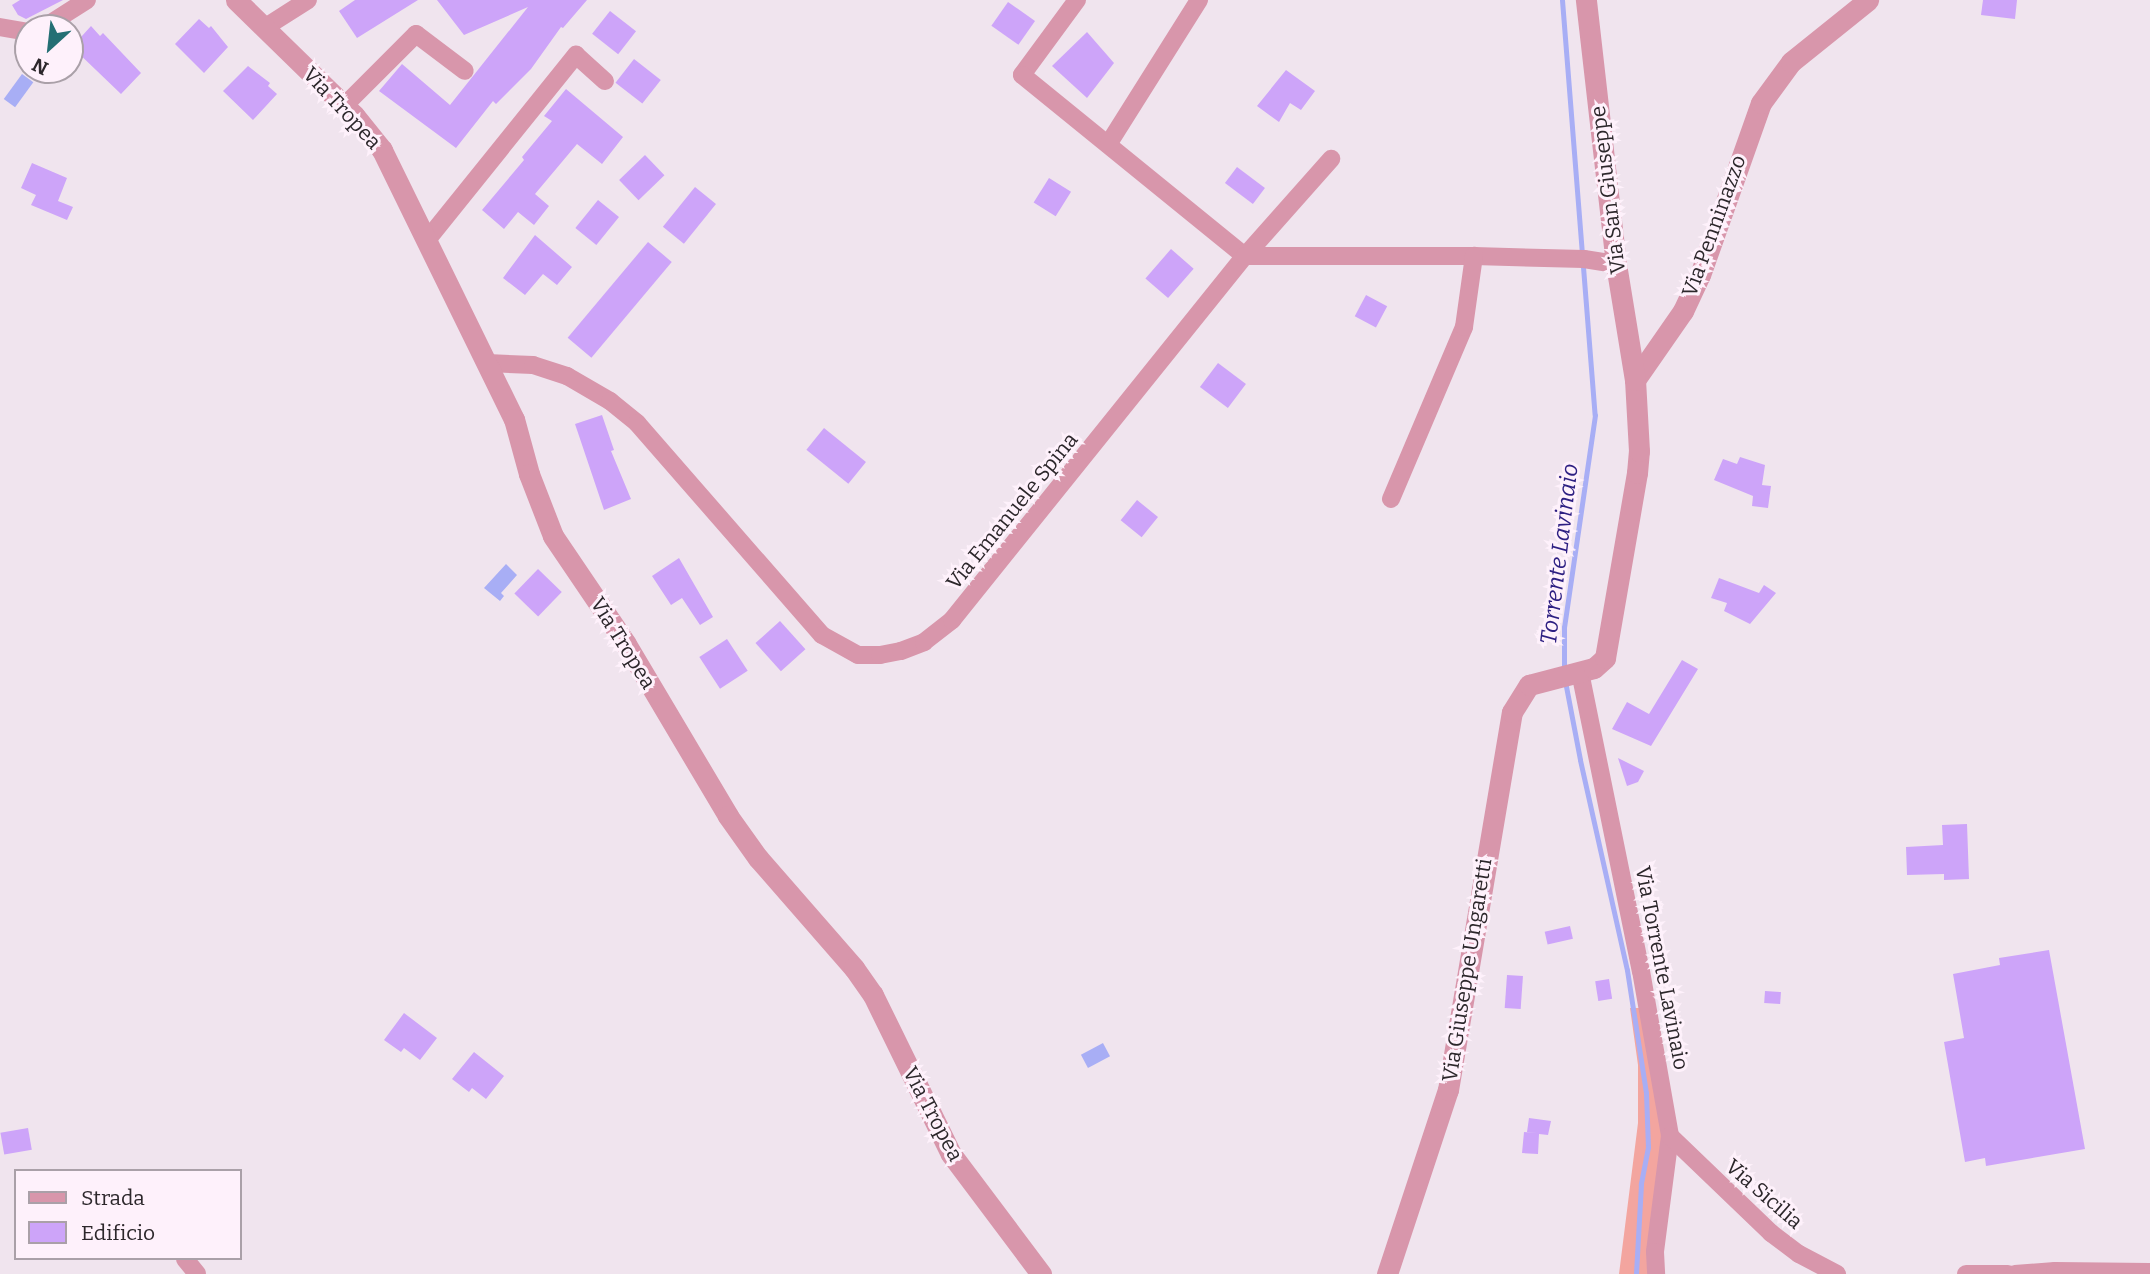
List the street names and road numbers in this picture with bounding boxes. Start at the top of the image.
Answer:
street label: Via Tropea [298,62,386,154]
street label: Via San Giuseppe [1585,105,1631,275]
street label: Via Penninazzo [1677,152,1751,300]
street label: Via Emanuele Spina [941,427,1083,595]
street label: Via Tropea [585,592,661,694]
street label: Via Giuseppe Ungaretti [1437,856,1497,1084]
street label: Via Torrente Lavinaio [1630,864,1694,1072]
street label: Via Tropea [898,1062,968,1166]
street label: Via Sicilia [1720,1154,1808,1234]

